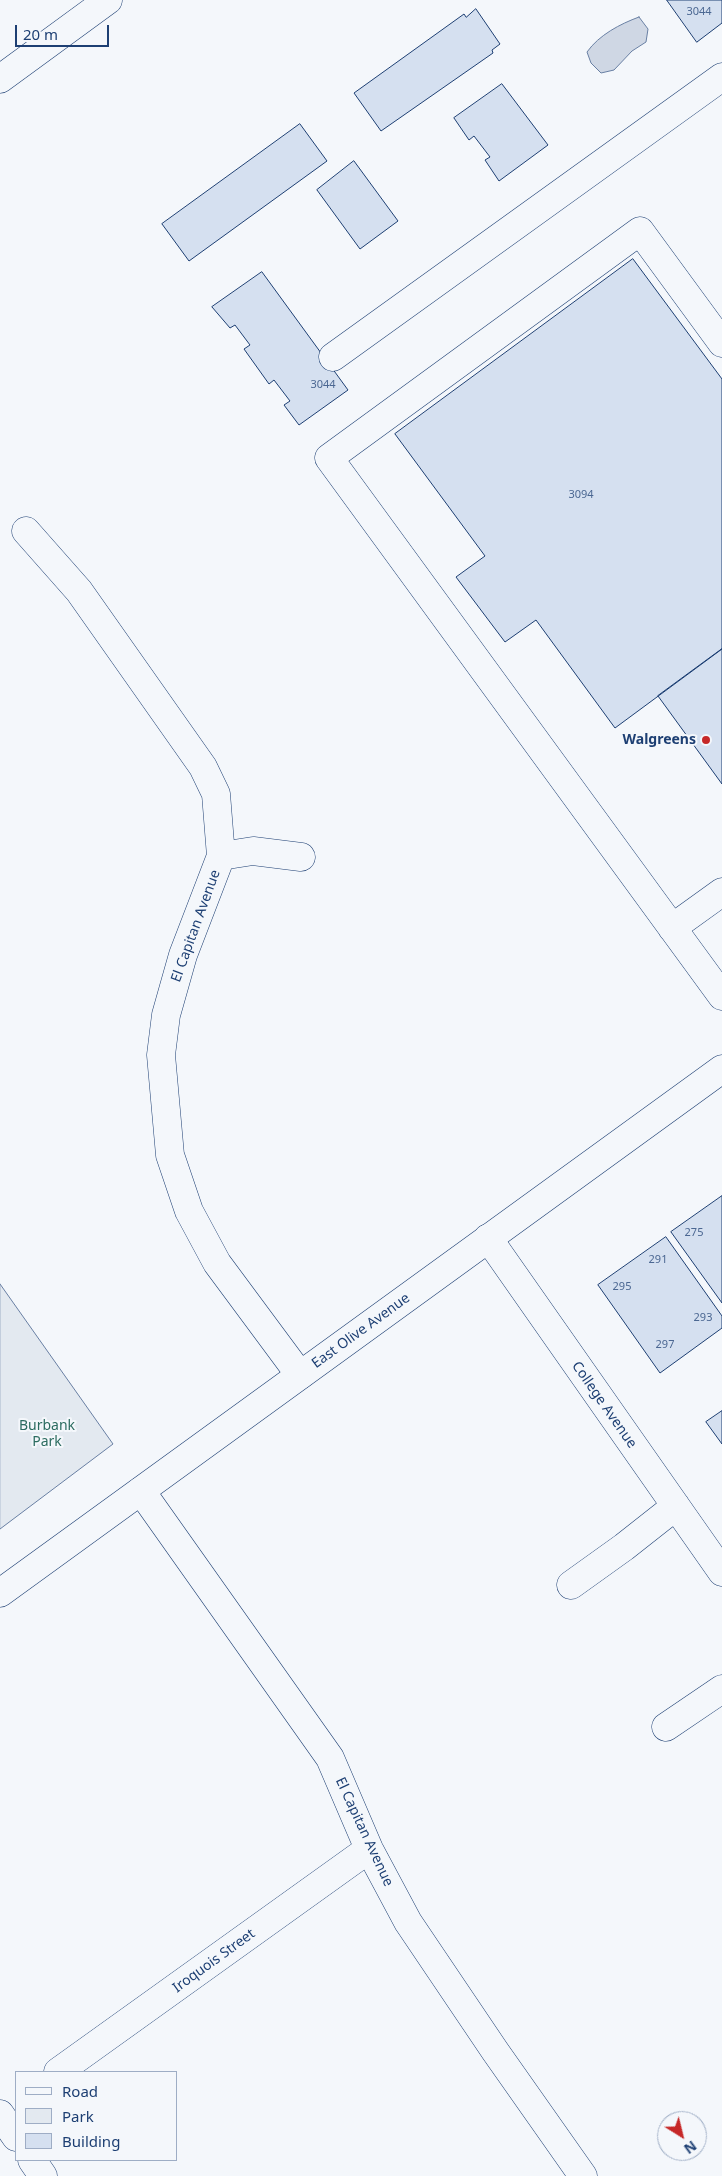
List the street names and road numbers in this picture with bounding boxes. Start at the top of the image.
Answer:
street label: El Capitan Avenue [168,868,224,984]
street label: East Olive Avenue [309,1290,413,1372]
street label: College Avenue [568,1359,640,1451]
street label: El Capitan Avenue [331,1775,397,1889]
street label: Iroquois Street [170,1926,258,1996]

